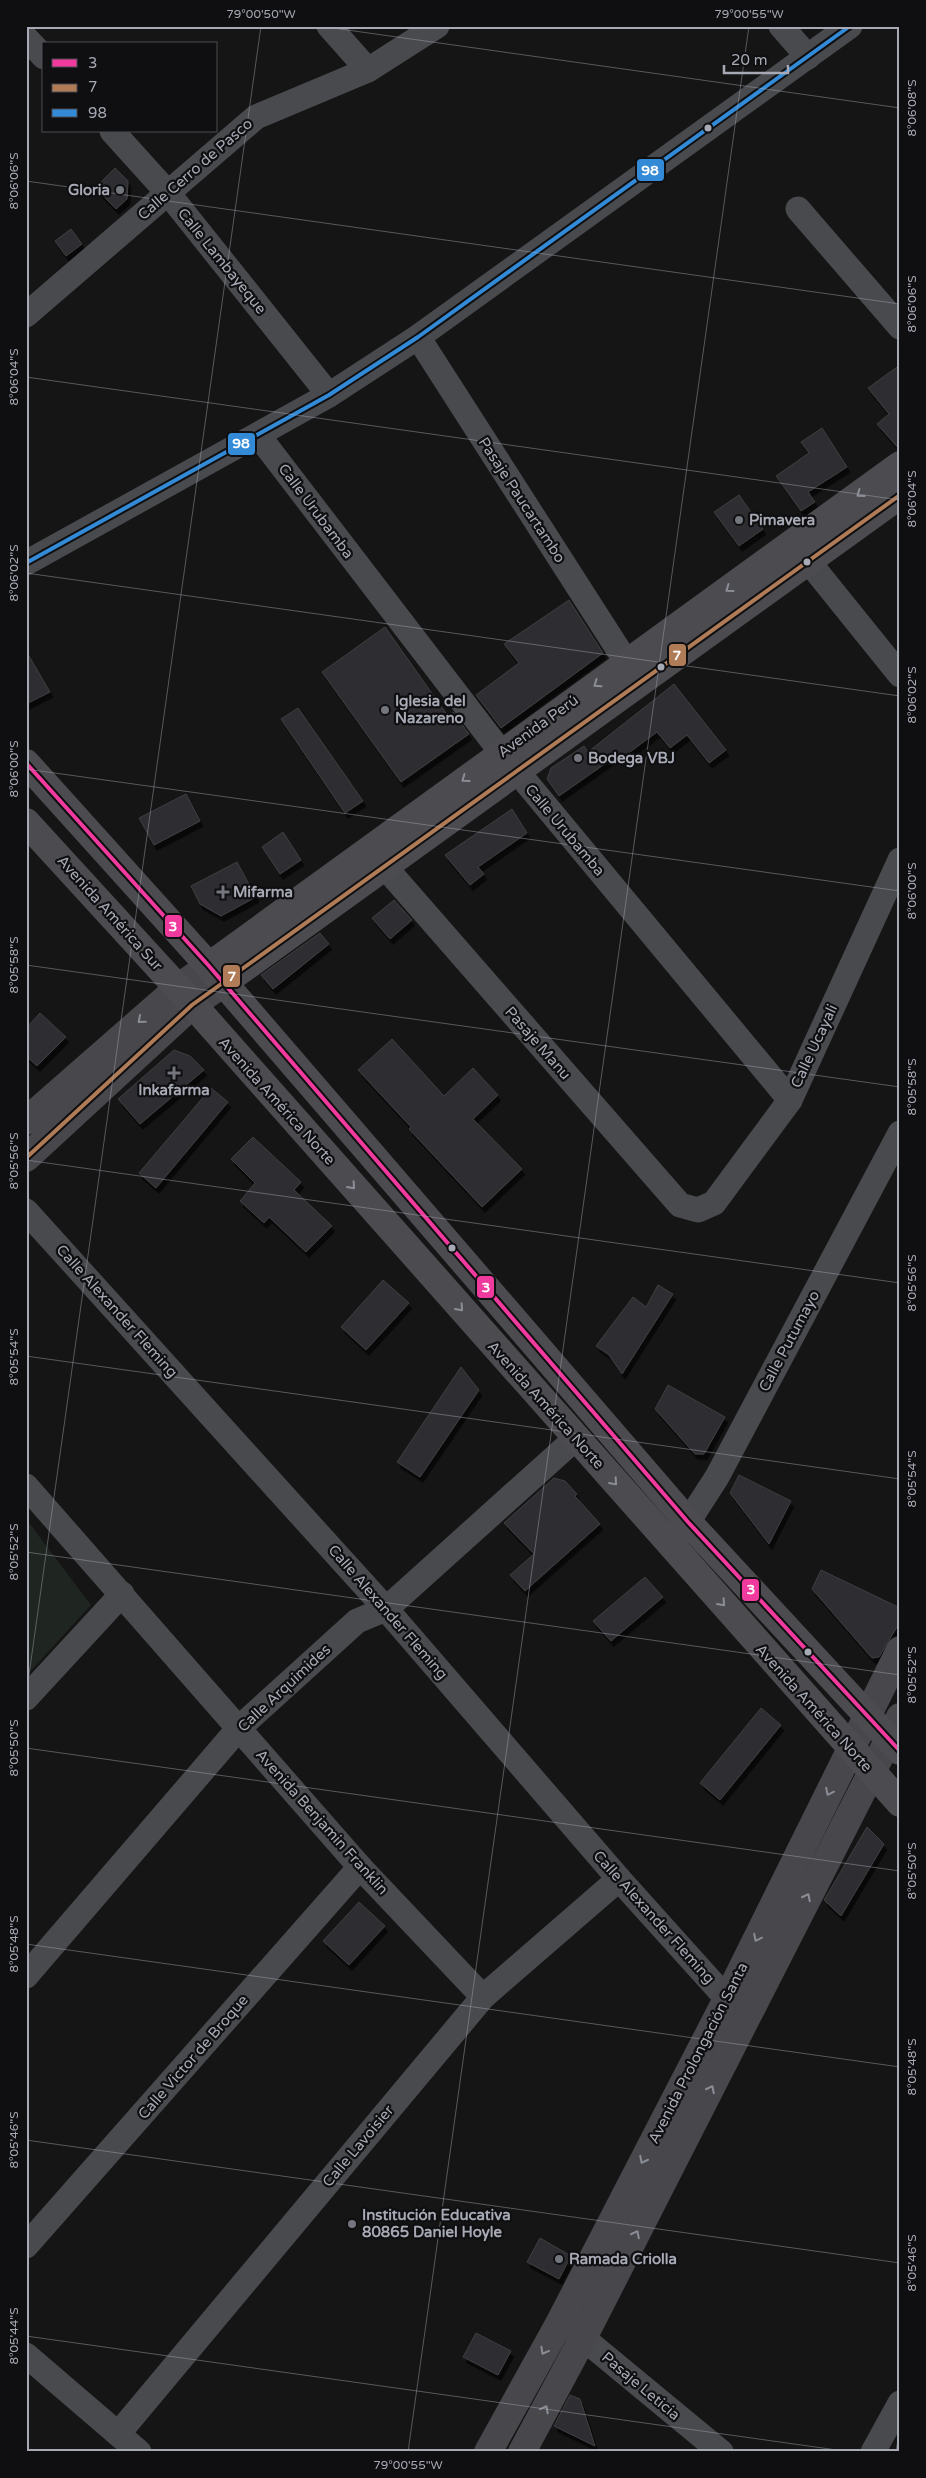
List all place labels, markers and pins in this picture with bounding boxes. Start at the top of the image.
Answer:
unlabelled marker [703,123,713,133]
place label: Gloria [68,181,110,199]
marker: Gloria [114,184,126,196]
place label: Pimavera [749,511,815,529]
marker: Pimavera [733,514,745,526]
unlabelled marker [802,557,812,567]
unlabelled marker [656,662,666,672]
place label: Iglesia del Nazareno [395,692,466,727]
marker: Iglesia del Nazareno [379,704,391,716]
place label: Bodega VBJ [588,749,675,768]
marker: Bodega VBJ [572,752,584,764]
place label: Mifarma [233,883,293,901]
marker: Mifarma [217,886,229,898]
marker: Inkafarma [168,1067,180,1079]
place label: Inkafarma [138,1081,210,1099]
unlabelled marker [447,1243,457,1253]
unlabelled marker [803,1647,813,1657]
place label: Institución Educativa 80865 Daniel Hoyle [362,2206,511,2242]
marker: Institución Educativa 80865 Daniel Hoyle [346,2218,358,2230]
place label: Ramada Criolla [569,2250,677,2268]
marker: Ramada Criolla [553,2253,565,2265]

